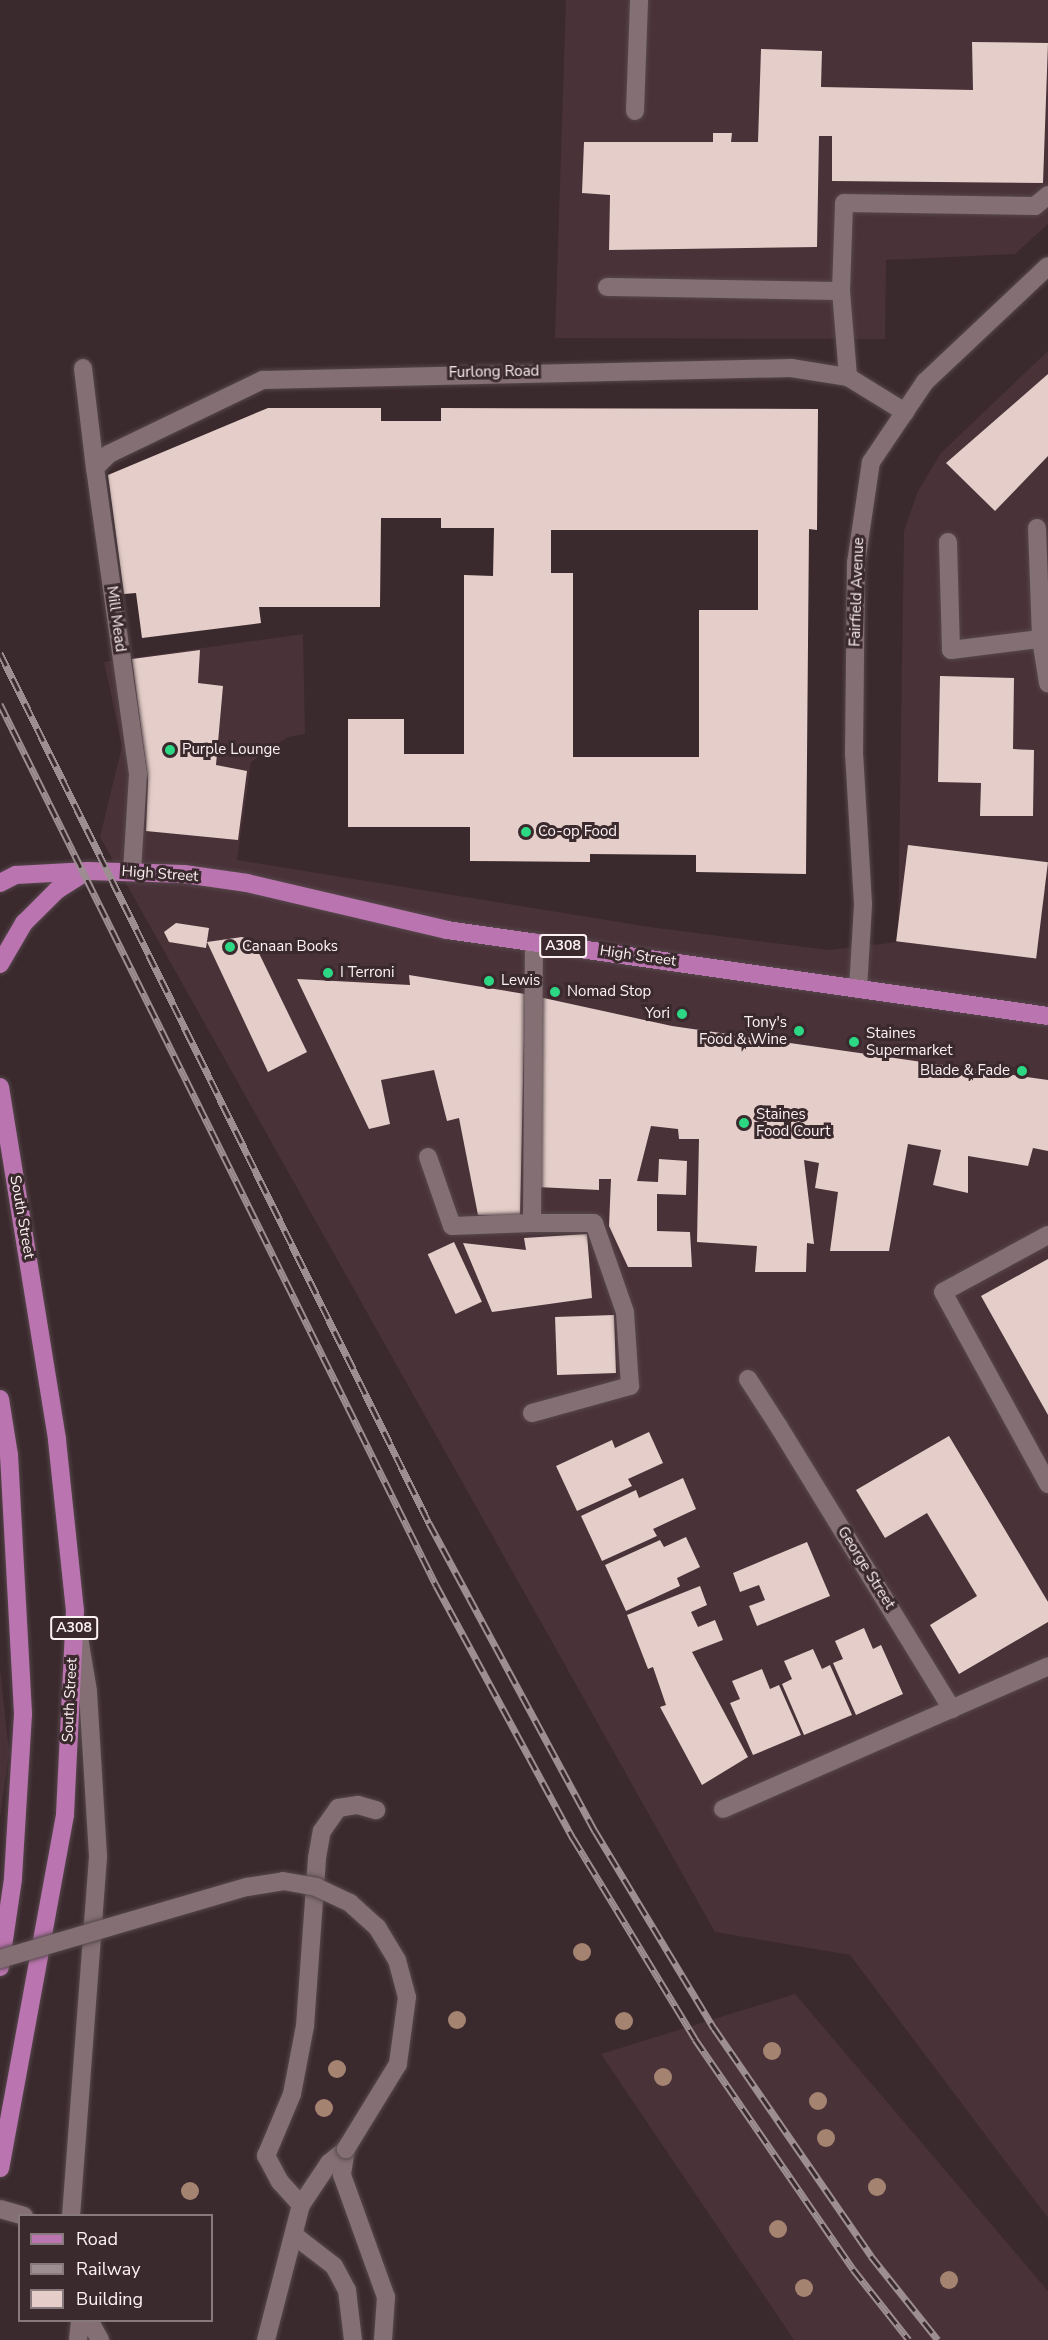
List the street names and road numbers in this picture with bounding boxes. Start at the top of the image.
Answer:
street label: Furlong Road [449,362,539,382]
street label: Fairfield Avenue [846,537,868,647]
street label: Mill Mead [102,585,130,653]
street label: High Street [121,862,199,886]
road number: A308 [539,935,587,957]
street label: High Street [599,942,677,970]
street label: South Street [6,1174,38,1260]
street label: George Street [833,1523,899,1613]
road number: A308 [50,1617,98,1639]
street label: South Street [59,1657,81,1743]

